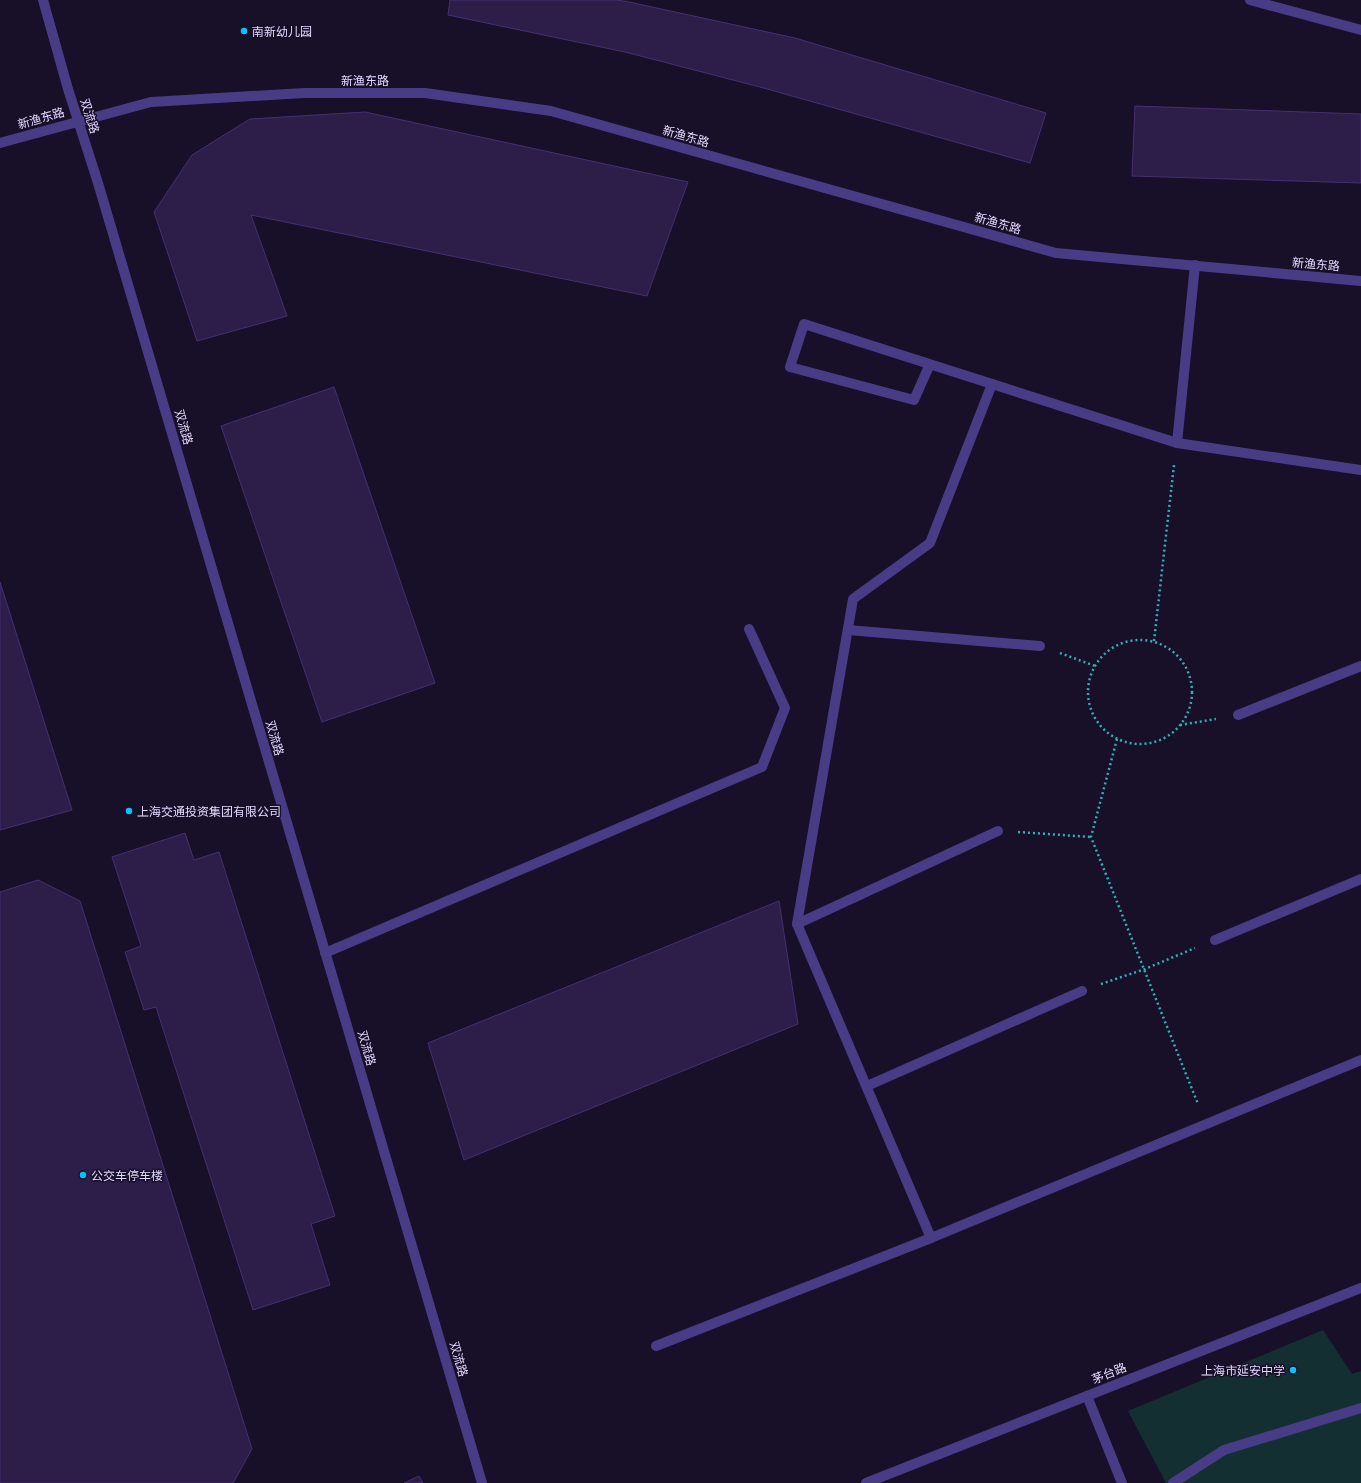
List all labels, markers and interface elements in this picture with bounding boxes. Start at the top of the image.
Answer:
place label: 南新幼儿园 [252,23,312,40]
marker: 南新幼儿园 [239,26,249,36]
street label: 新渔东路 [341,72,389,89]
street label: 双流路 [76,96,104,136]
street label: 新渔东路 [16,103,66,133]
street label: 新渔东路 [661,121,711,151]
street label: 新渔东路 [973,208,1023,238]
street label: 新渔东路 [1291,253,1341,275]
street label: 双流路 [171,407,197,447]
street label: 双流路 [262,718,288,758]
place label: 上海交通投资集团有限公司 [137,803,281,820]
marker: 上海交通投资集团有限公司 [124,806,134,816]
street label: 双流路 [354,1028,380,1068]
place label: 公交车停车楼 [91,1167,163,1184]
marker: 公交车停车楼 [78,1170,88,1180]
street label: 双流路 [446,1339,472,1379]
street label: 茅台路 [1089,1358,1129,1388]
place label: 上海市延安中学 [1201,1362,1285,1379]
marker: 上海市延安中学 [1288,1365,1298,1375]

